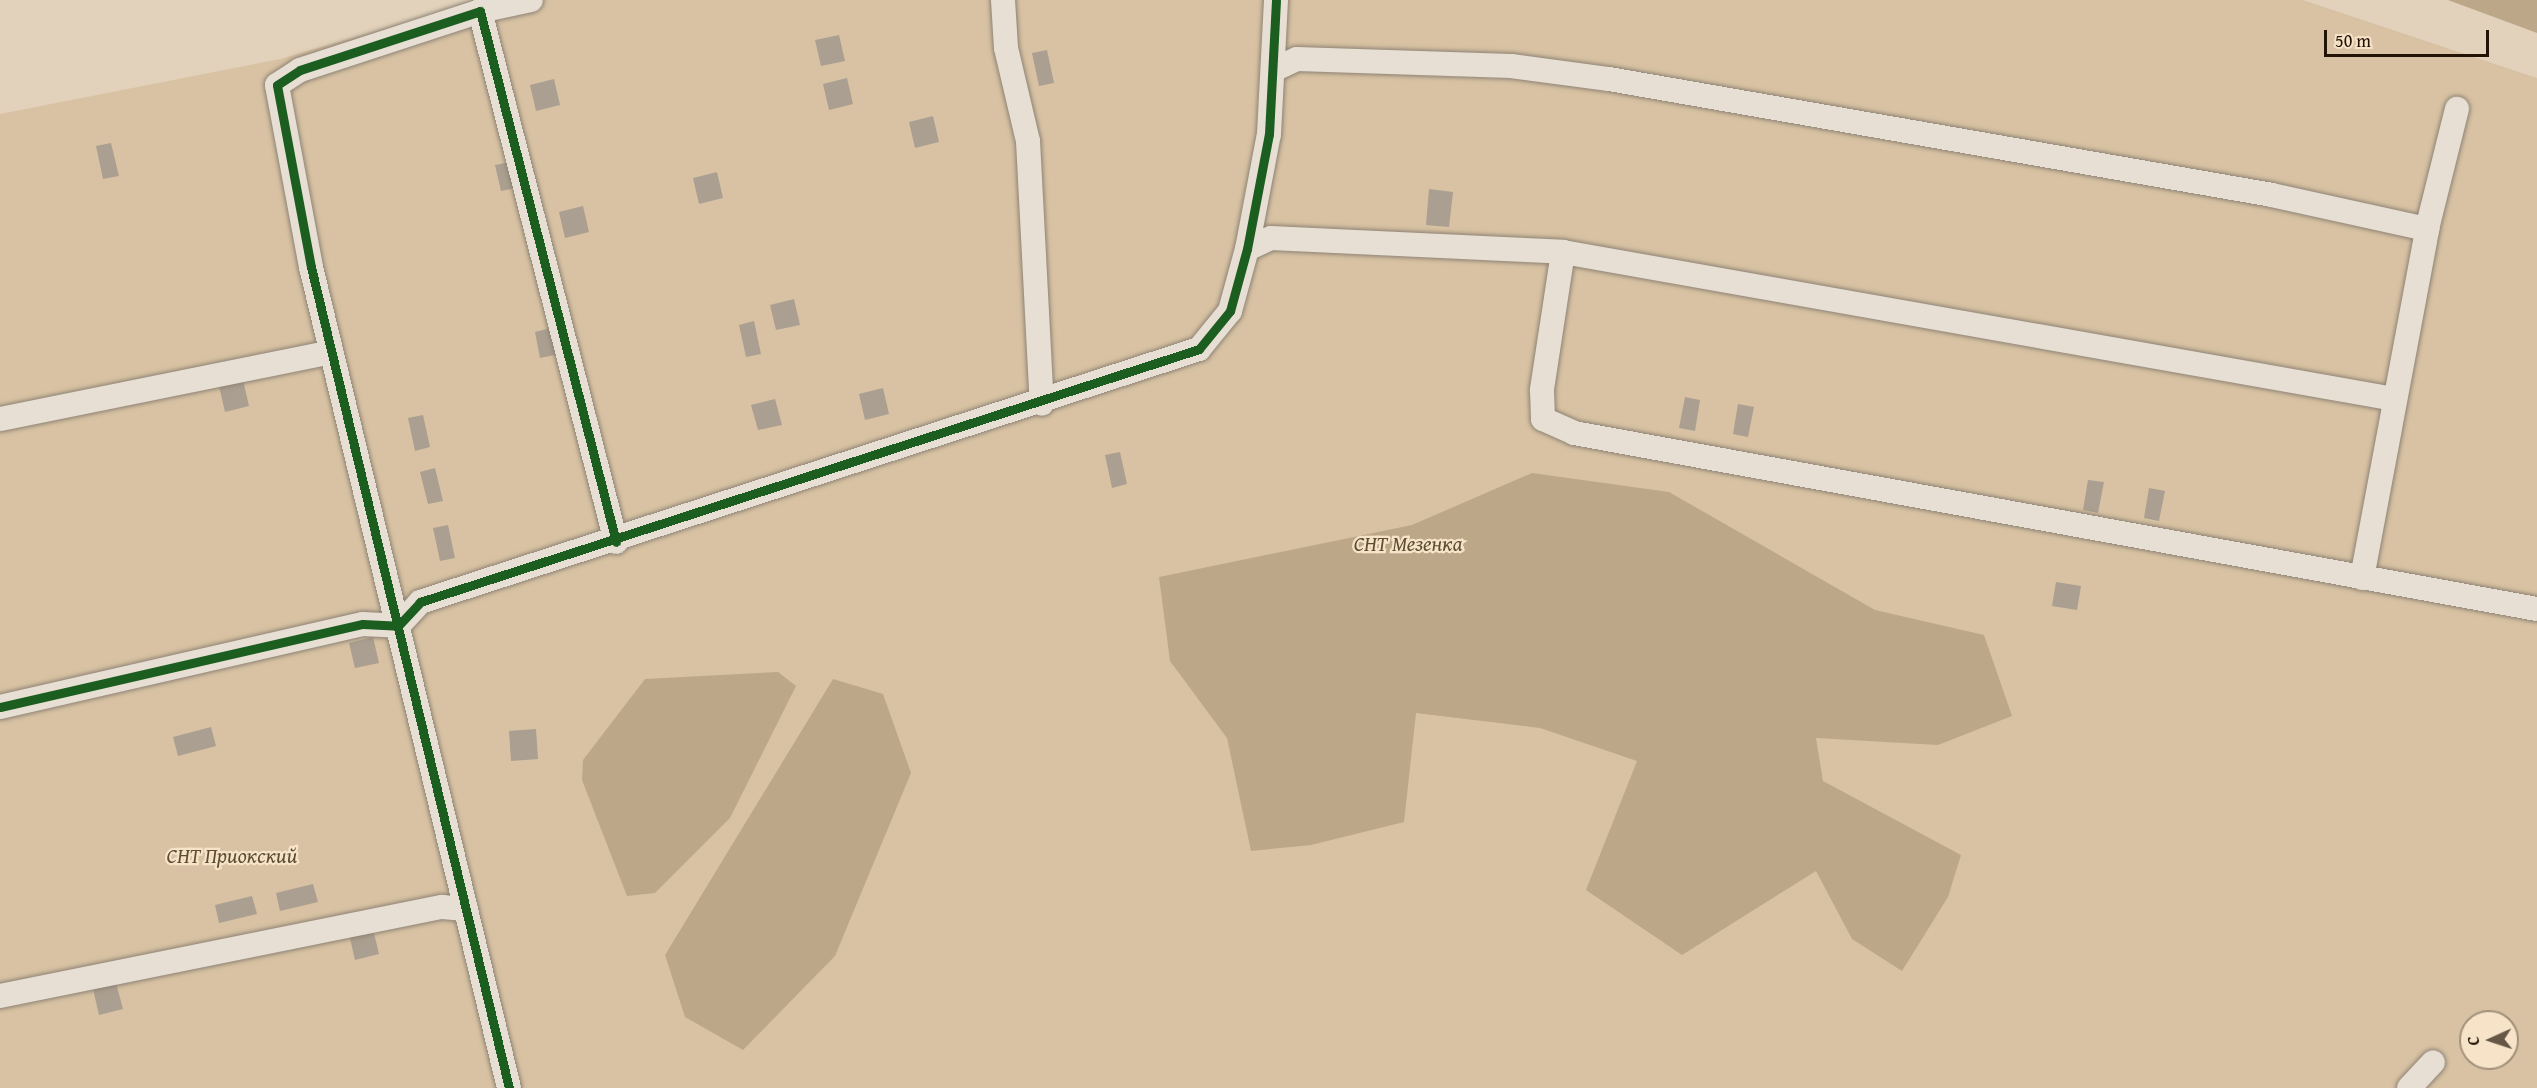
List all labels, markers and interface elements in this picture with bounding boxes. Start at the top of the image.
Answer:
scale bar [2327,18,2492,56]
text: 50 m [2335,27,2371,54]
park label: СНТ Мезенка [1354,531,1462,557]
park label: СНТ Приокский [167,843,297,869]
north arrow [2459,1010,2519,1070]
text: С [2461,1036,2485,1046]

